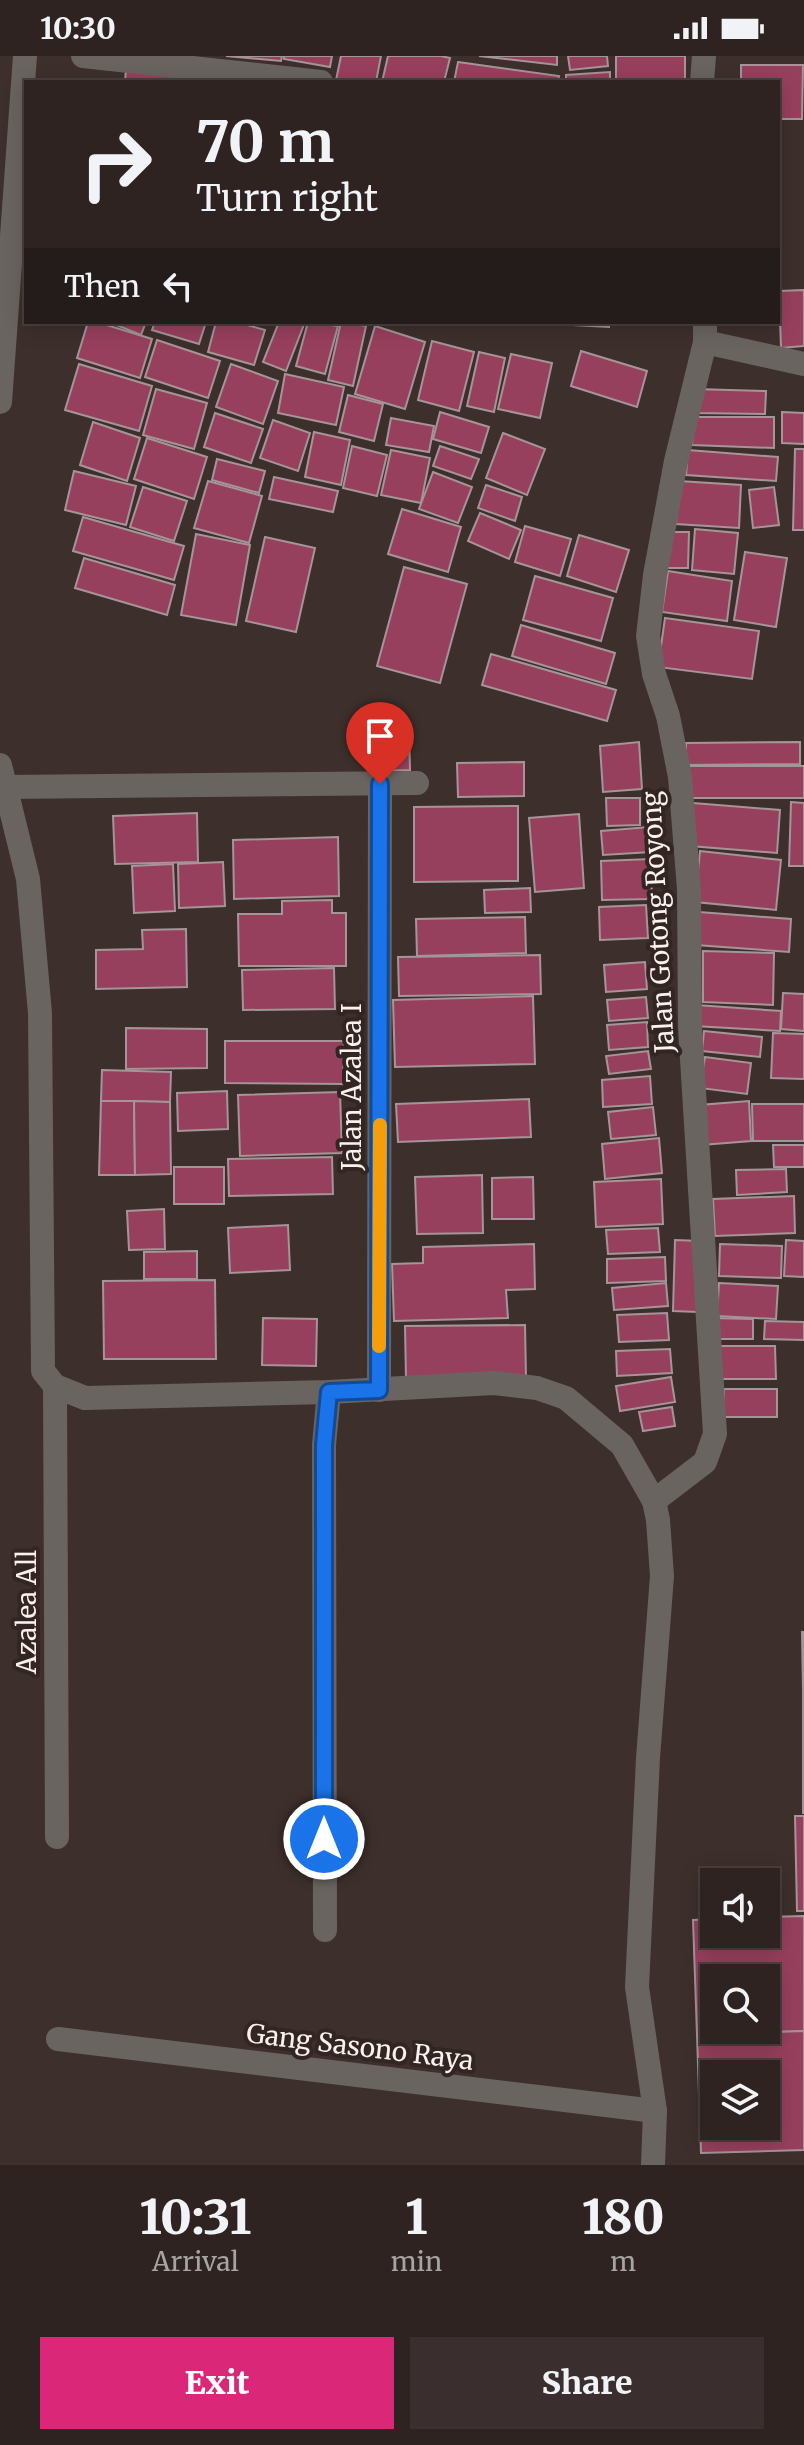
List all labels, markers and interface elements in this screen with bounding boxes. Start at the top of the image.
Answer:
text: 10:30 [40,9,116,47]
text: 70 m [196,107,334,177]
icon: right [64,112,168,216]
text: Turn right [196,176,378,221]
icon: left [156,264,200,308]
text: Then [64,267,140,305]
pin [346,702,414,784]
icon: arrive [358,714,402,758]
street label: Jalan Gotong Royong [634,790,681,1055]
street label: Jalan Azalea I [335,1003,368,1172]
street label: Azalea All [10,1550,43,1675]
position arrow [282,1797,366,1881]
map controls [700,1868,780,2140]
button: sound [700,1868,780,1948]
button: search [700,1964,780,2044]
street label: Gang Sasono Raya [245,2016,476,2077]
button: layers [700,2060,780,2140]
text: 10:31 [139,2187,251,2247]
text: 1 [405,2187,428,2247]
text: 180 [582,2187,664,2247]
text: Arrival [152,2245,239,2278]
text: min [391,2245,442,2278]
text: m [610,2245,636,2278]
button: Exit [40,2337,394,2429]
button: Share [410,2337,764,2429]

